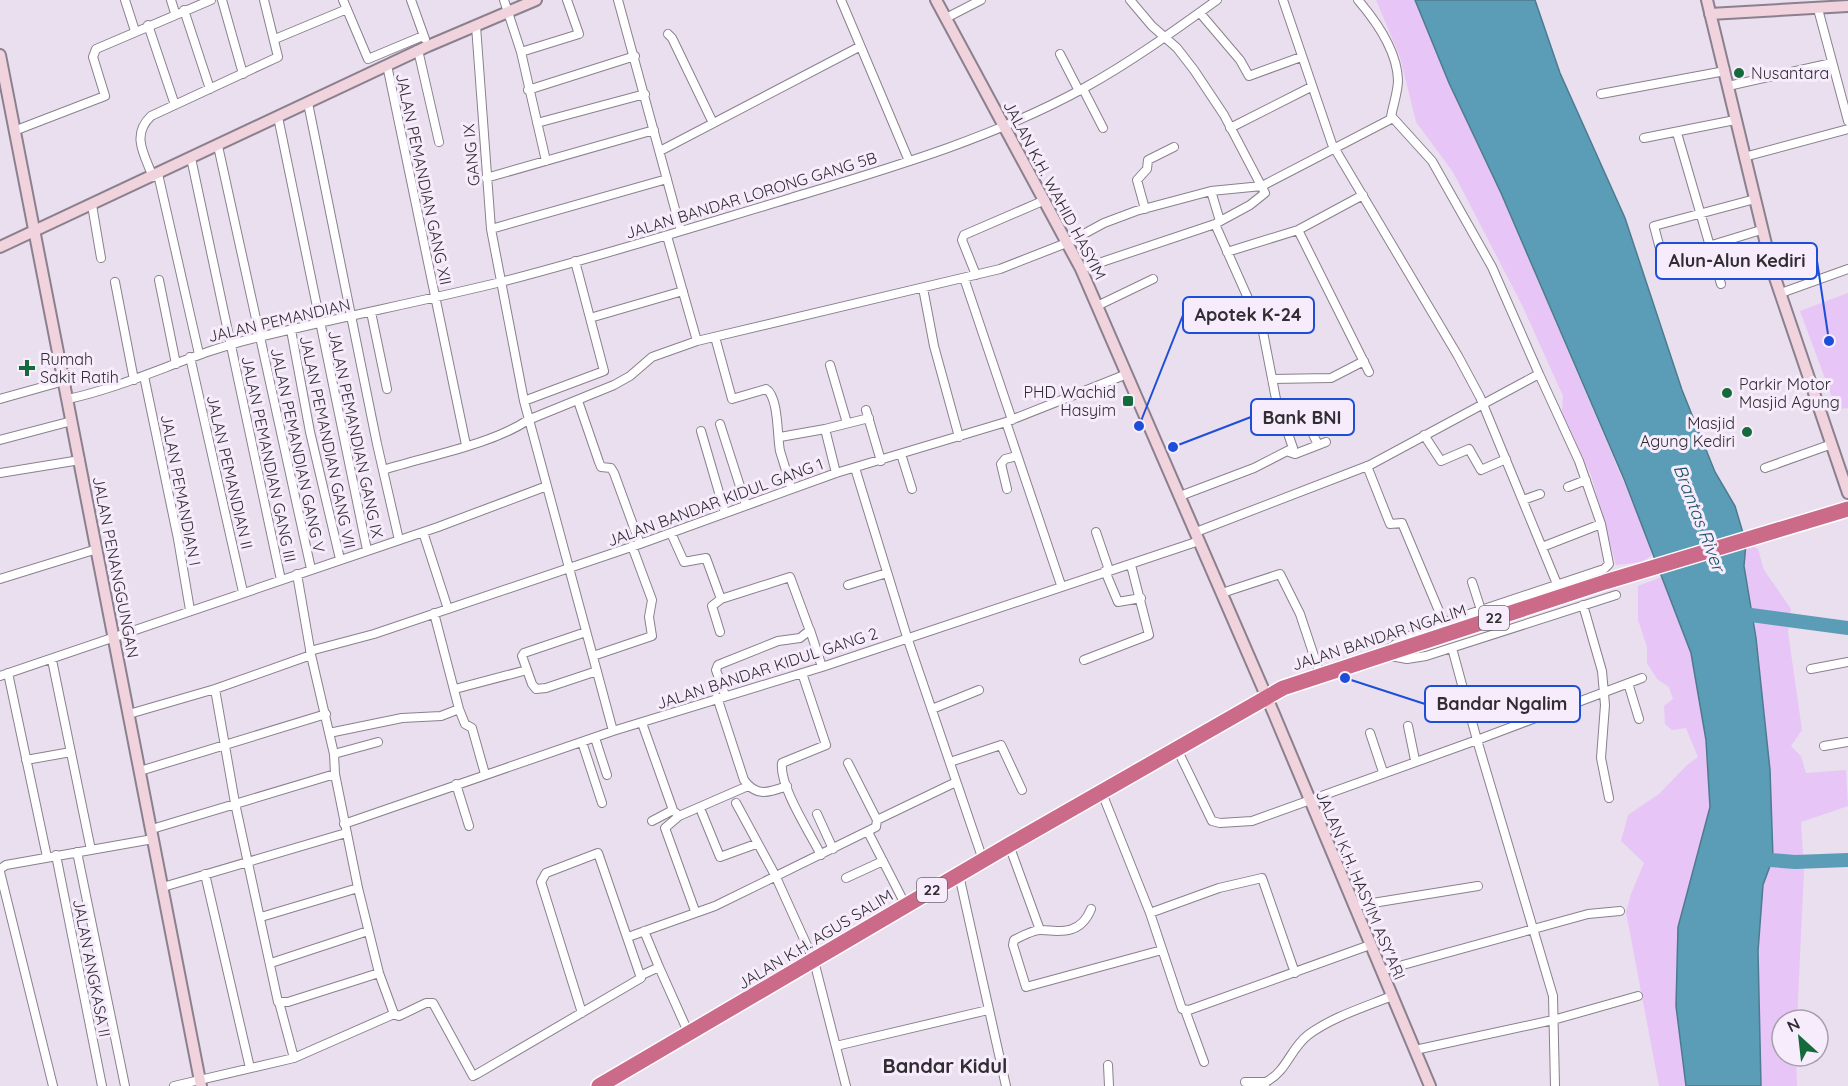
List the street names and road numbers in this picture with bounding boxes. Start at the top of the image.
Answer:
street label: JALAN PEMANDIAN GANG XII [392,71,456,287]
street label: JALAN K.H. WAHID HASYIM [999,97,1111,283]
street label: GANG IX [458,123,484,187]
street label: JALAN BANDAR LORONG GANG 5B [623,147,879,243]
street label: JALAN PEMANDIAN [206,294,352,346]
street label: JALAN PEMANDIAN GANG IX [324,328,388,540]
street label: JALAN PEMANDIAN GANG VII [296,334,360,550]
street label: JALAN PEMANDIAN GANG V [267,346,329,554]
street label: JALAN PEMANDIAN GANG III [237,354,301,564]
street label: JALAN PEMANDIAN II [202,393,258,551]
street label: JALAN PEMANDIAN I [157,413,205,567]
street label: JALAN BANDAR KIDUL GANG 1 [604,454,826,550]
street label: JALAN PENANGGUNGAN [89,474,143,660]
street label: JALAN BANDAR NGALIM [1289,599,1469,675]
road number: 22 [1479,606,1509,630]
street label: JALAN BANDAR KIDUL GANG 2 [654,623,880,713]
street label: JALAN K.H. HASYIM ASY'ARI [1312,787,1410,983]
road number: 22 [917,878,947,902]
street label: JALAN K.H. AGUS SALIM [734,885,896,993]
street label: JALAN ANGKASA II [69,897,115,1039]

